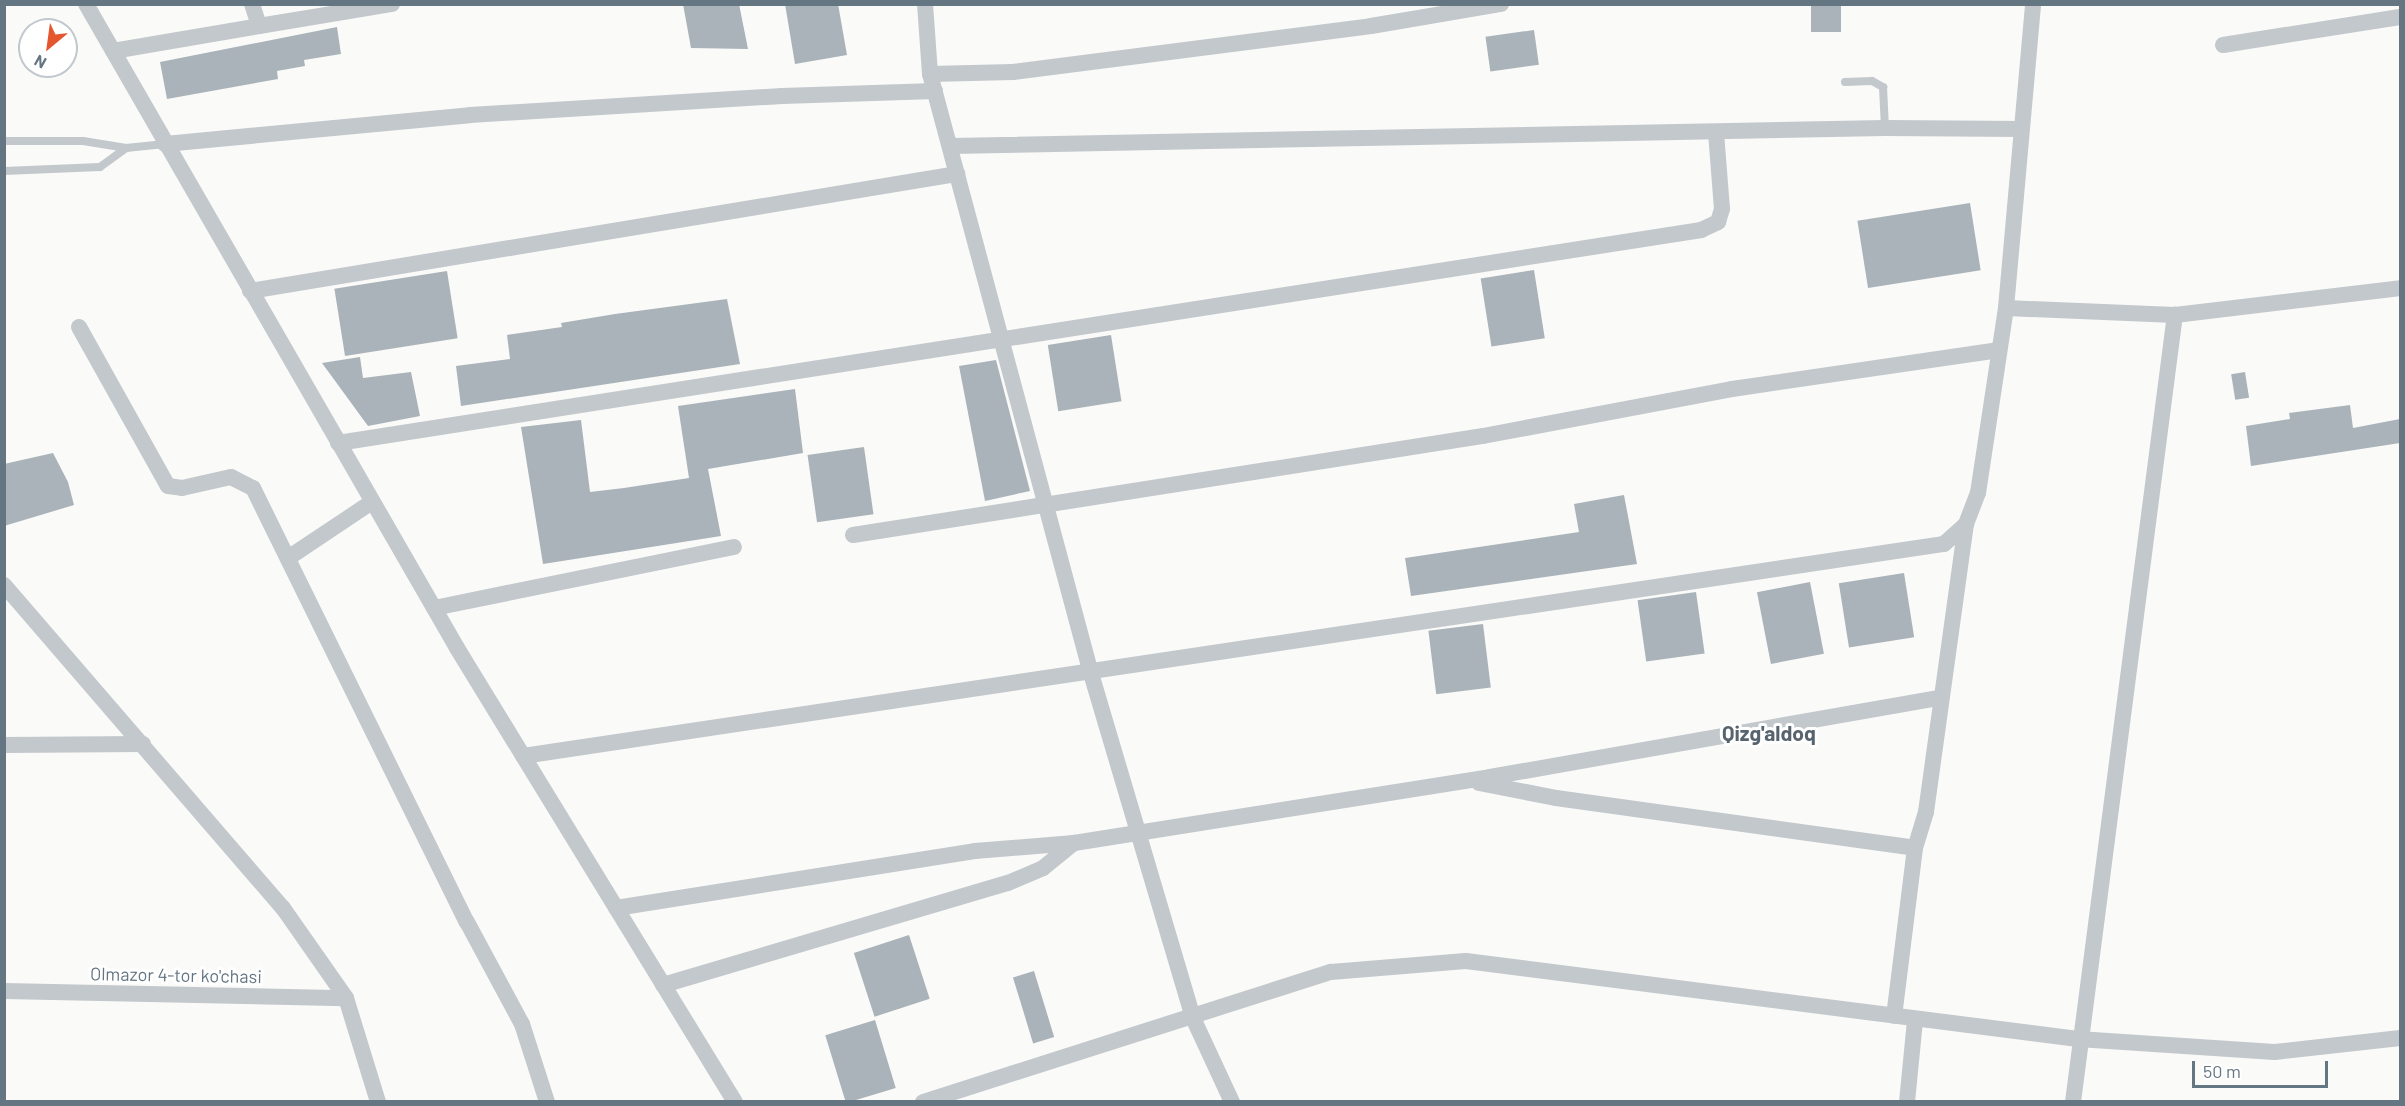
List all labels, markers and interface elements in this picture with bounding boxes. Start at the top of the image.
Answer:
north arrow [18,18,78,78]
text: N [31,52,49,73]
district label: Qizg'aldoq [1722,720,1816,746]
street label: Olmazor 4-tor ko'chasi [90,963,262,987]
scale bar [2195,1049,2332,1087]
text: 50 m [2203,1060,2241,1082]

